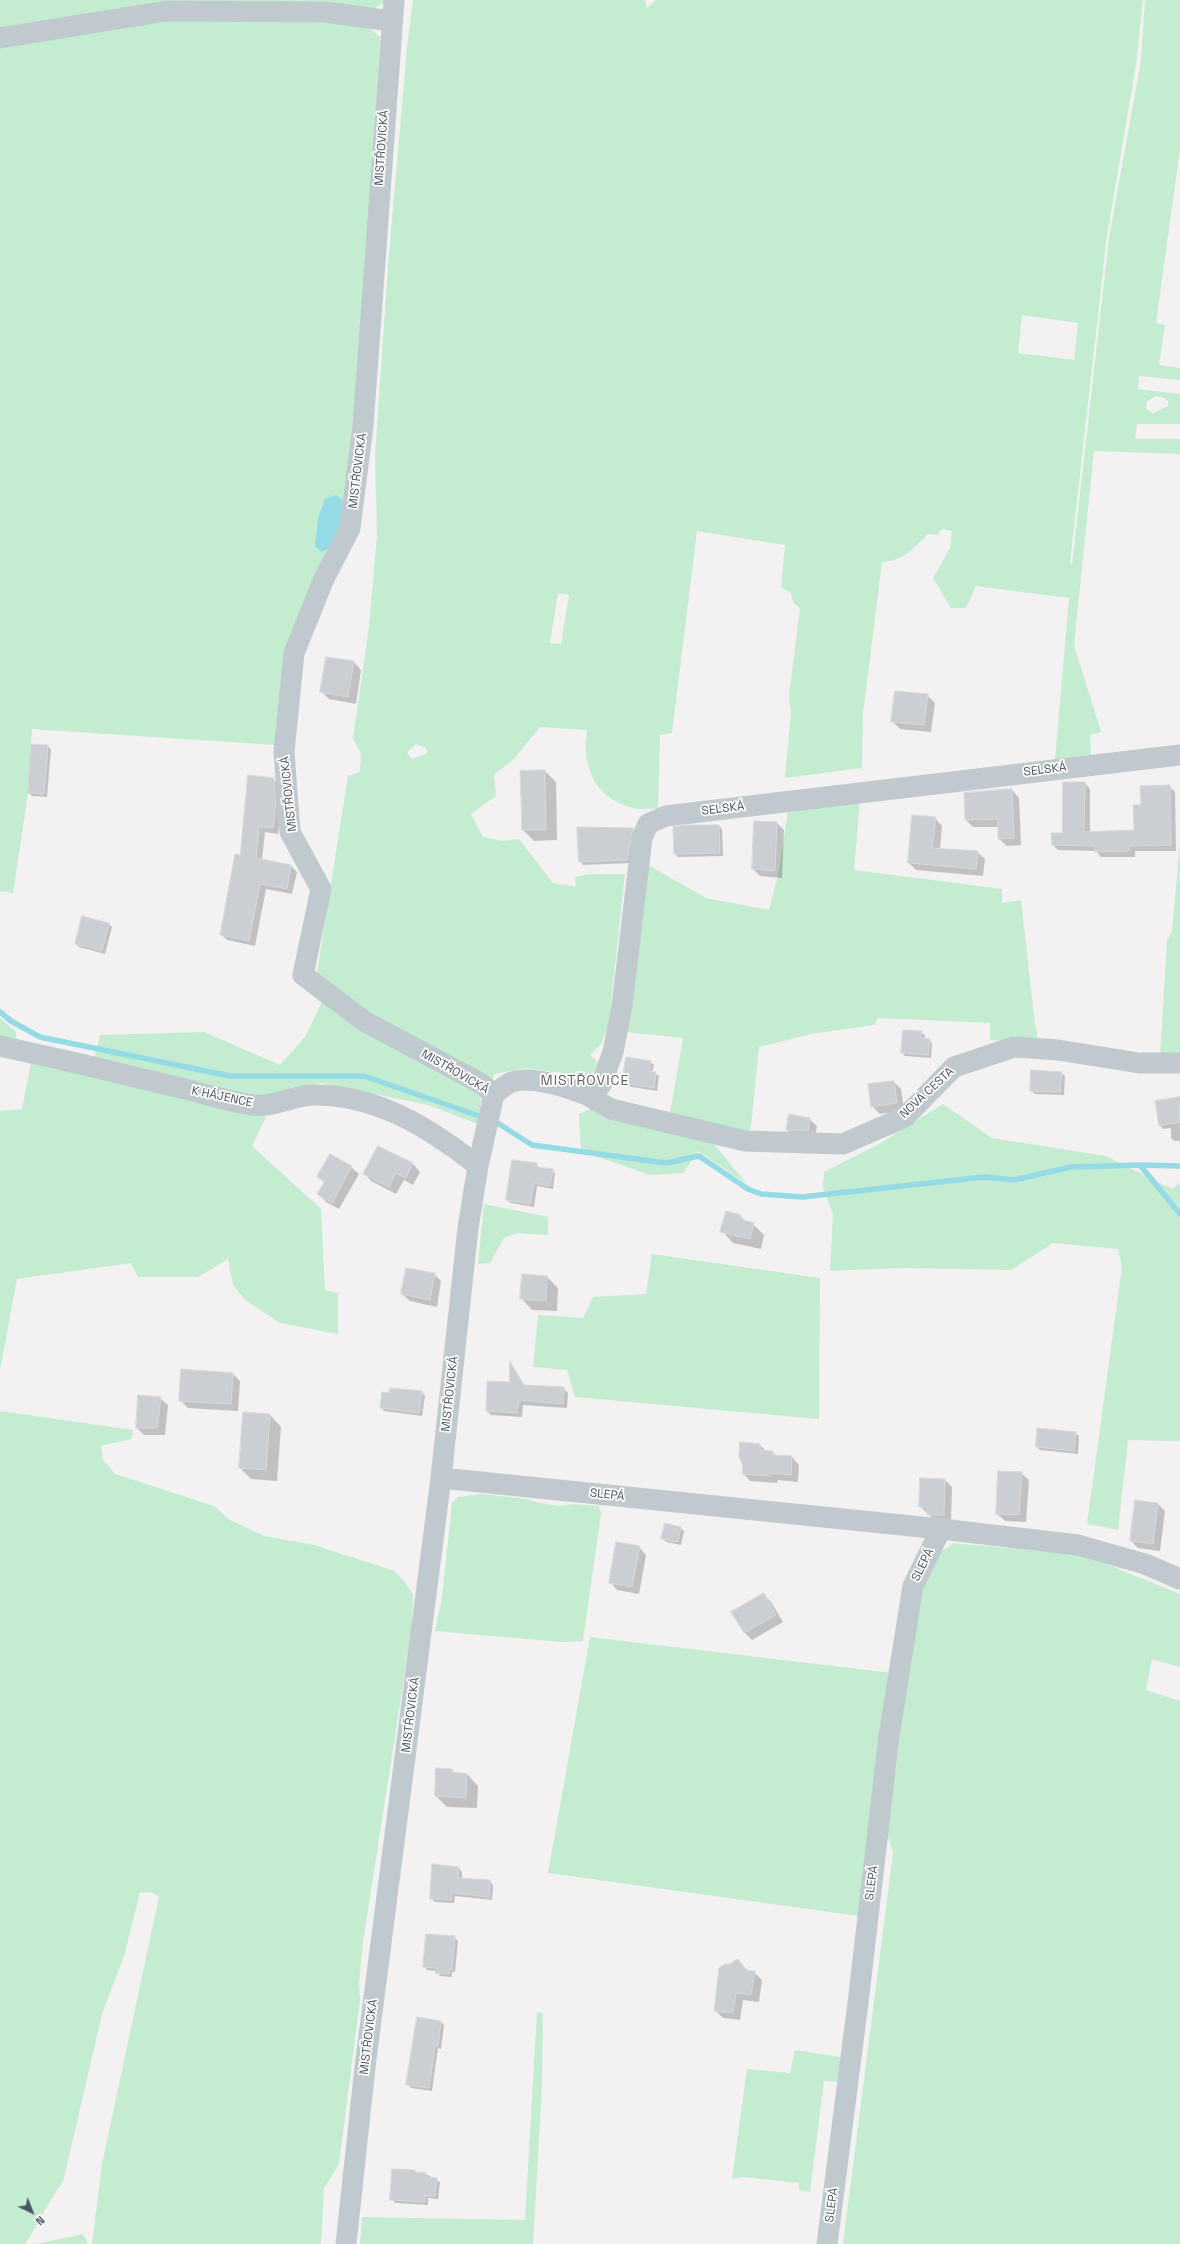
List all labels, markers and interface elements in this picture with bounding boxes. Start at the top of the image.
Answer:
street label: MISTŘOVICKÁ [372,110,392,186]
street label: MISTŘOVICKÁ [346,433,370,509]
street label: MISTŘOVICKÁ [278,756,300,832]
street label: SELSKÁ [1023,760,1067,780]
street label: SELSKÁ [701,799,745,819]
street label: MISTŘOVICKÁ [419,1047,491,1097]
street label: NOVÁ CESTA [897,1064,957,1122]
district label: MISTŘOVICE [541,1073,629,1089]
street label: K HÁJENCE [190,1083,254,1111]
street label: MISTŘOVICKÁ [439,1356,461,1432]
street label: SLEPÁ [589,1486,625,1504]
street label: SLEPÁ [909,1546,937,1584]
street label: MISTŘOVICKÁ [399,1677,423,1753]
street label: SLEPÁ [863,1865,881,1901]
street label: MISTŘOVICKÁ [357,1999,381,2075]
street label: SLEPÁ [823,2187,841,2223]
north arrow [12,2192,52,2232]
text: N [33,2213,48,2228]

